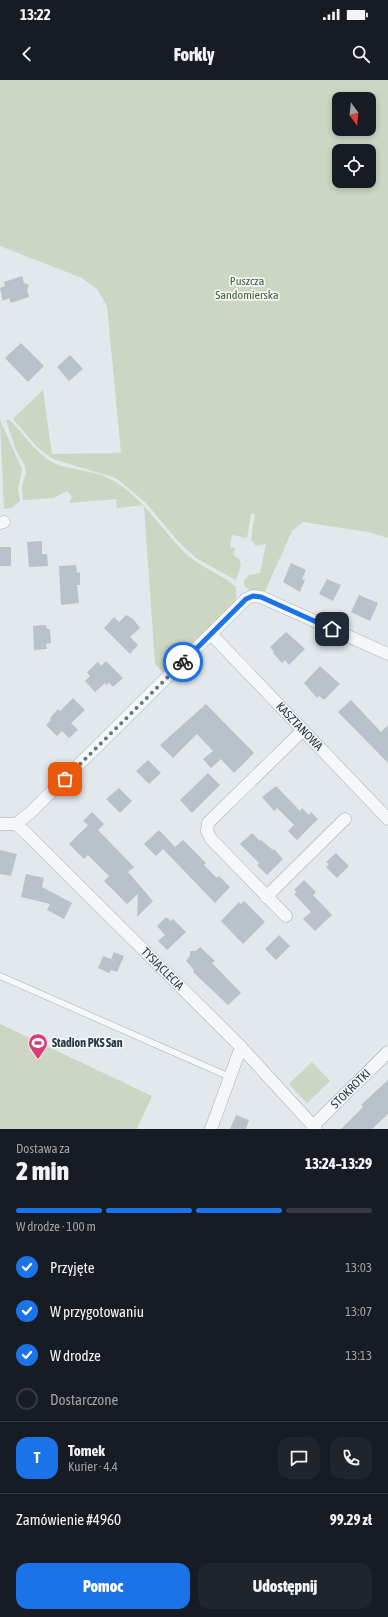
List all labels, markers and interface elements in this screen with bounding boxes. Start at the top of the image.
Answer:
text: 13:22 [20,6,51,23]
icon: back [16,43,38,65]
icon: search [350,43,372,65]
text: Forkly [174,44,214,65]
north arrow [332,92,376,136]
map controls [332,92,376,188]
button: locate [332,144,376,188]
park label: Puszcza Sandomierska [215,274,279,302]
pin [315,612,349,646]
icon: home [321,618,343,640]
courier [163,642,203,682]
icon: bike [172,651,194,673]
street label: KASZTANOWA [273,700,326,754]
pin [48,762,82,796]
icon: bag [54,768,76,790]
street label: TYSIĄCLECIA [138,945,187,993]
sports icon: Stadion PKS San [27,1032,49,1060]
place label: Stadion PKS San [52,1036,123,1050]
street label: STOKROTKI [328,1066,373,1111]
text: Dostawa za [16,1141,70,1156]
text: 13:24–13:29 [305,1155,372,1172]
text: 2 min [16,1156,69,1186]
text: W drodze · 100 m [16,1219,96,1234]
icon: check [16,1256,38,1278]
text: Przyjęte [50,1259,95,1276]
text: 13:03 [345,1260,372,1275]
icon: check [16,1300,38,1322]
text: W przygotowaniu [50,1303,144,1320]
text: 13:07 [345,1304,372,1319]
icon: check [16,1344,38,1366]
text: W drodze [50,1347,101,1364]
text: 13:13 [345,1348,372,1363]
text: Dostarczone [50,1391,118,1408]
button: chat [278,1437,320,1479]
button: phone [330,1437,372,1479]
text: Tomek [68,1442,105,1459]
text: T [34,1449,40,1466]
text: Kurier · 4.4 [68,1459,118,1474]
text: Zamówienie #4960 [16,1511,121,1528]
text: 99.29 zł [330,1511,372,1528]
button: Pomoc [16,1563,190,1609]
button: Udostępnij [198,1563,372,1609]

